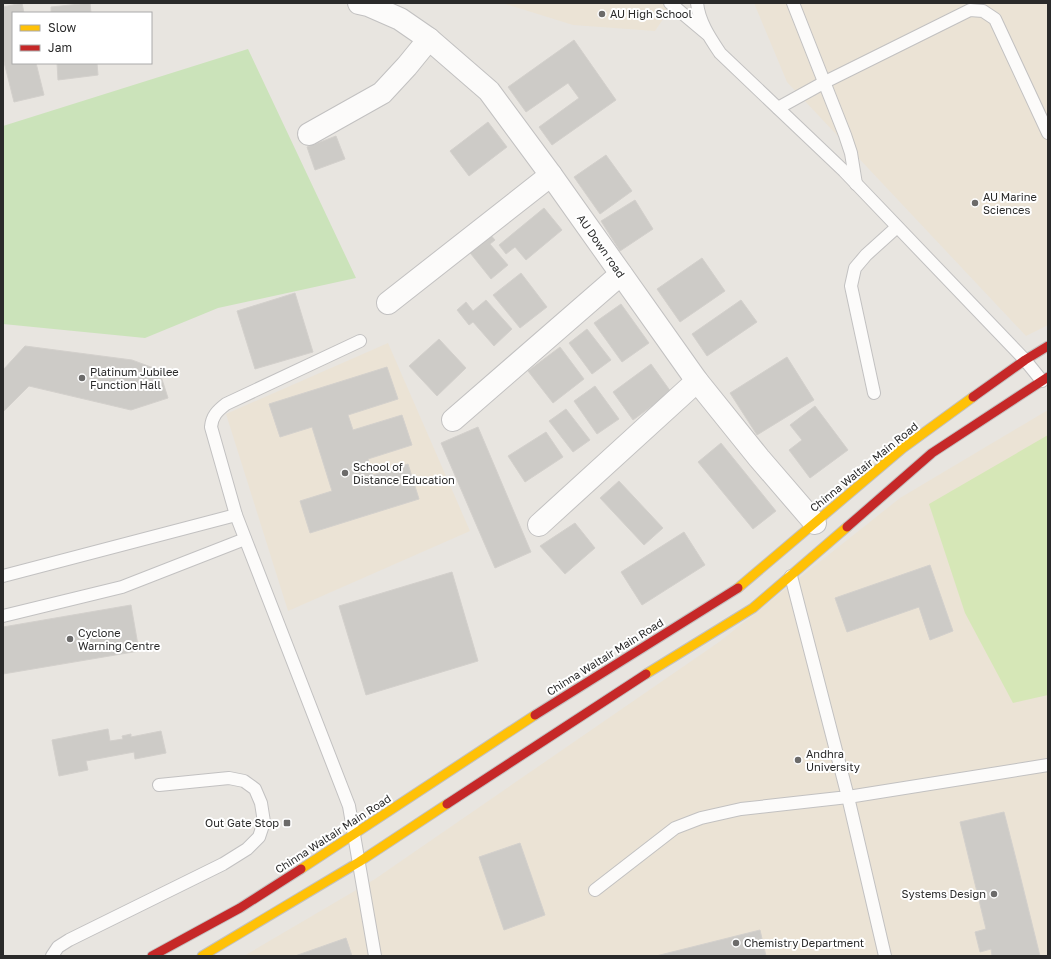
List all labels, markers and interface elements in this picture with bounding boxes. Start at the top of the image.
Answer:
place label: AU High School [610,7,692,20]
marker: AU High School [597,9,607,19]
legend [12,12,152,64]
text: Slow [48,20,76,35]
text: Jam [48,40,72,55]
place label: AU Marine Sciences [983,190,1037,216]
marker: AU Marine Sciences [970,198,980,208]
street label: AU Down road [575,212,628,280]
place label: Platinum Jubilee Function Hall [90,365,179,391]
marker: Platinum Jubilee Function Hall [77,373,87,383]
street label: Chinna Waltair Main Road [807,419,920,514]
place label: School of Distance Education [353,460,455,486]
marker: School of Distance Education [340,468,350,478]
street label: Chinna Waltair Main Road [544,615,665,698]
place label: Cyclone Warning Centre [78,626,160,652]
marker: Cyclone Warning Centre [65,634,75,644]
place label: Andhra University [806,747,860,773]
marker: Andhra University [793,755,803,765]
street label: Chinna Waltair Main Road [273,791,393,876]
place label: Out Gate Stop [205,816,279,829]
marker: Out Gate Stop [282,818,292,828]
place label: Systems Design [902,887,986,900]
marker: Systems Design [989,889,999,899]
place label: Chemistry Department [744,936,864,949]
marker: Chemistry Department [731,938,741,948]

